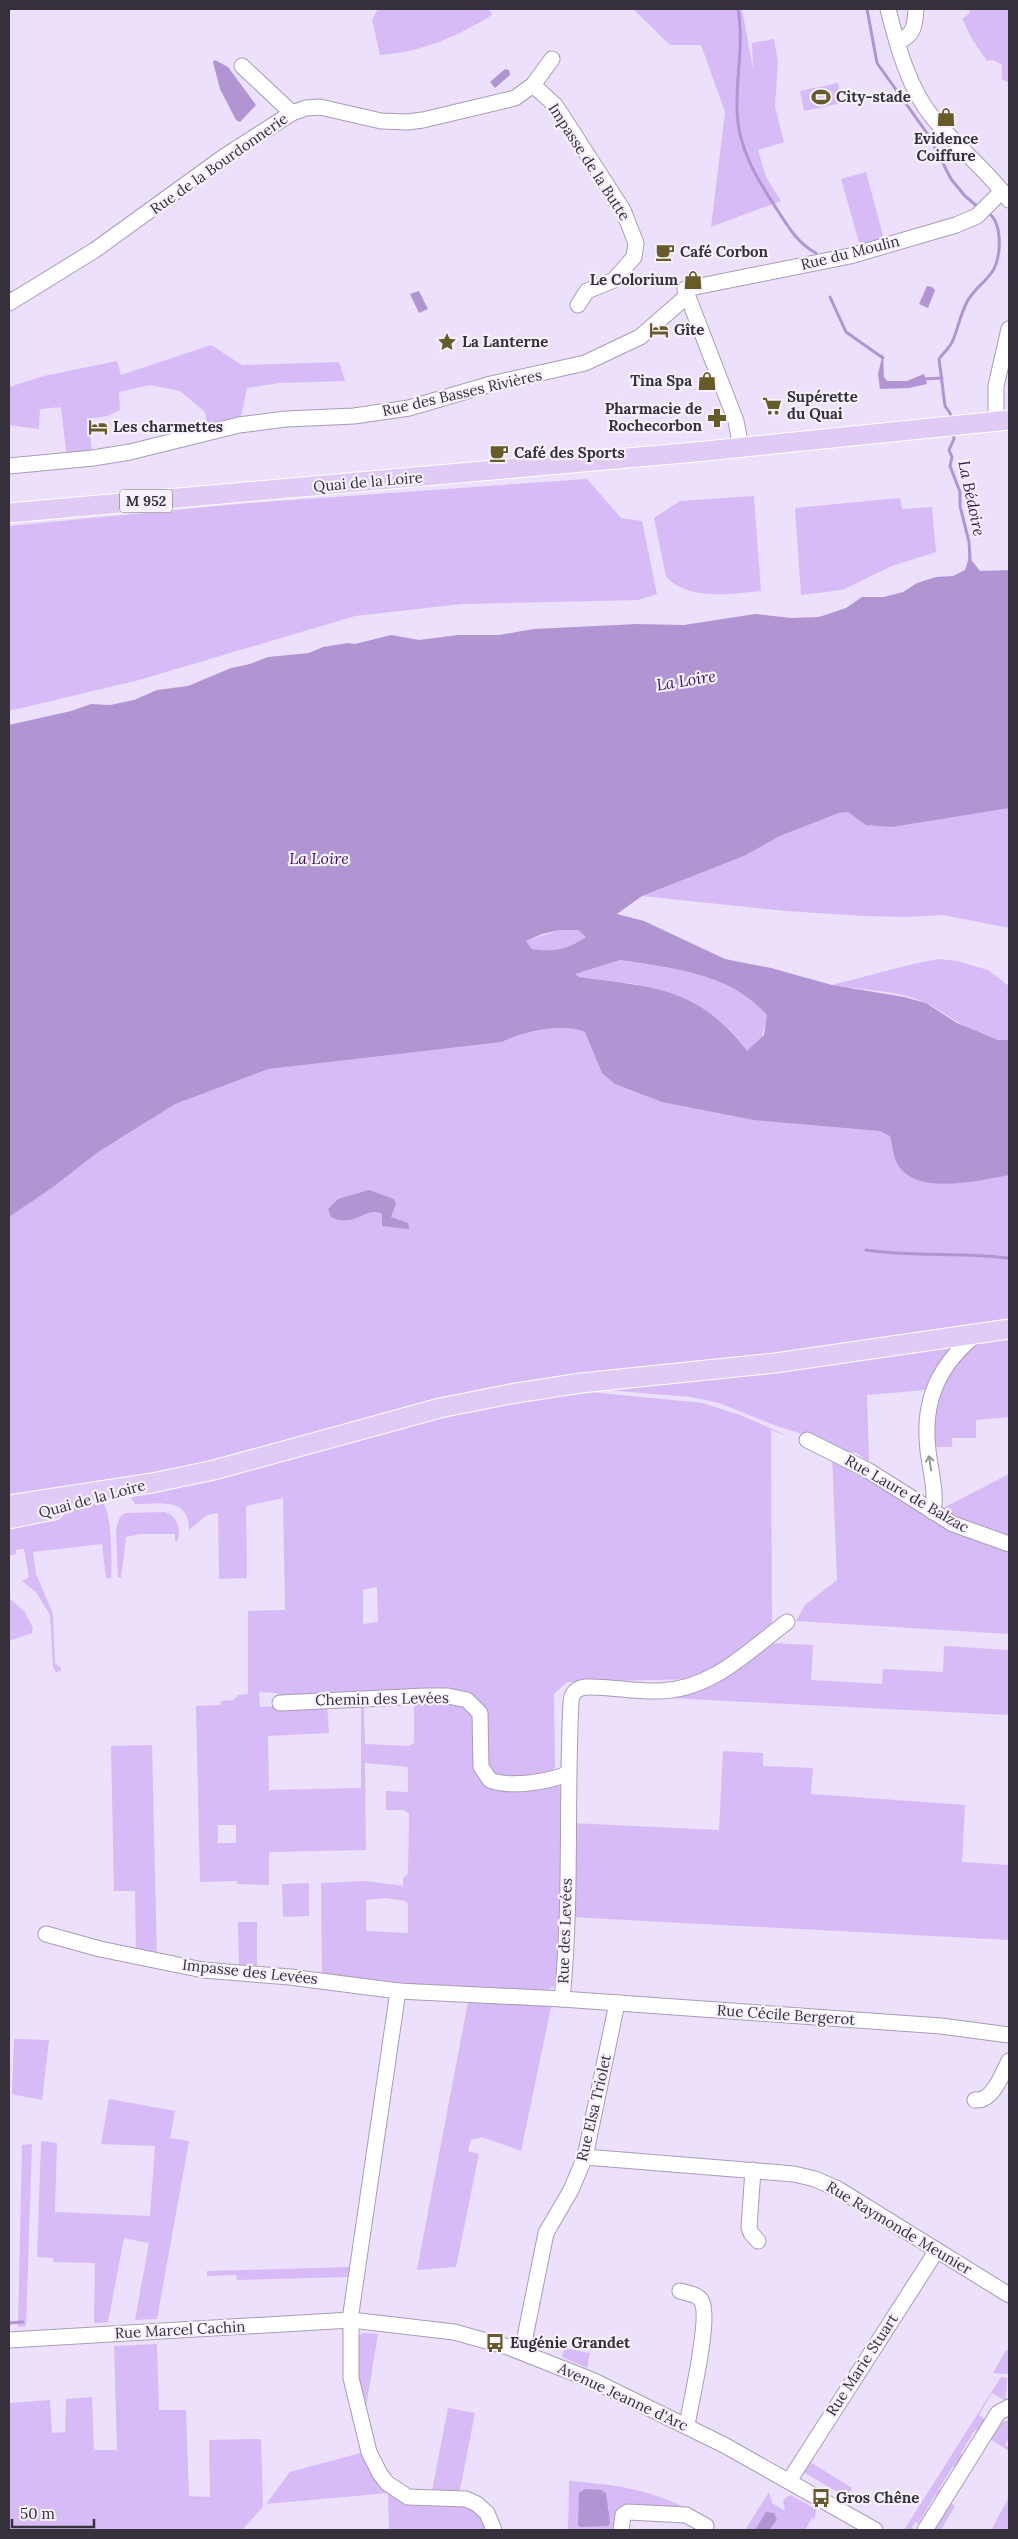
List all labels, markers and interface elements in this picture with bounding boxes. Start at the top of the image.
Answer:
sports icon: City-stade [810,86,832,108]
place label: City-stade [836,87,911,106]
street label: Impasse de la Butte [544,100,634,224]
shop icon: Evidence Coiffure [935,106,957,128]
street label: Rue de la Bourdonnerie [146,109,291,218]
place label: Evidence Coiffure [914,129,978,165]
street label: Rue du Moulin [799,231,901,274]
cafe icon: Café Corbon [654,241,676,263]
place label: Café Corbon [680,242,769,261]
shop icon: Le Colorium [682,269,704,291]
place label: Le Colorium [590,270,678,289]
hotel icon: Gîte [648,319,670,341]
place label: Gîte [674,320,704,339]
place icon: La Lanterne [436,331,458,353]
place label: La Lanterne [462,332,548,351]
street label: Rue des Basses Rivières [380,365,544,420]
shop icon: Tina Spa [696,370,718,392]
place label: Tina Spa [630,371,692,390]
place label: Supérette du Quai [787,387,858,423]
supermarket icon: Supérette du Quai [761,395,783,417]
place label: Pharmacie de Rochecorbon [605,399,702,435]
pharmacy icon: Pharmacie de Rochecorbon [706,407,728,429]
hotel icon: Les charmettes [87,416,109,438]
place label: Les charmettes [113,417,223,436]
cafe icon: Café des Sports [488,442,510,464]
place label: Café des Sports [514,443,625,462]
water label: La Bédoire [954,458,990,538]
street label: Quai de la Loire [312,467,423,496]
road number: M 952 [120,490,172,512]
water label: La Loire [655,665,717,695]
water label: La Loire [289,848,349,868]
street label: Rue Laure de Balzac [842,1450,973,1537]
one-way arrow [924,1456,934,1472]
street label: Quai de la Loire [36,1475,147,1522]
street label: Chemin des Levées [315,1688,449,1709]
street label: Rue des Levées [553,1878,576,1984]
street label: Impasse des Levées [181,1955,319,1988]
street label: Rue Cécile Bergerot [716,2000,856,2029]
street label: Rue Elsa Triolet [572,2052,615,2163]
street label: Rue Raymonde Meunier [823,2177,976,2279]
street label: Rue Marie Stuart [821,2310,902,2419]
street label: Rue Marcel Cachin [114,2317,246,2342]
bus stop icon: Eugénie Grandet [484,2332,506,2354]
place label: Eugénie Grandet [510,2333,631,2352]
street label: Avenue Jeanne d'Arc [554,2358,691,2435]
bus stop icon: Gros Chêne [810,2487,832,2509]
place label: Gros Chêne [836,2488,919,2507]
scale bar [12,2496,95,2528]
text: 50 m [20,2504,55,2523]

